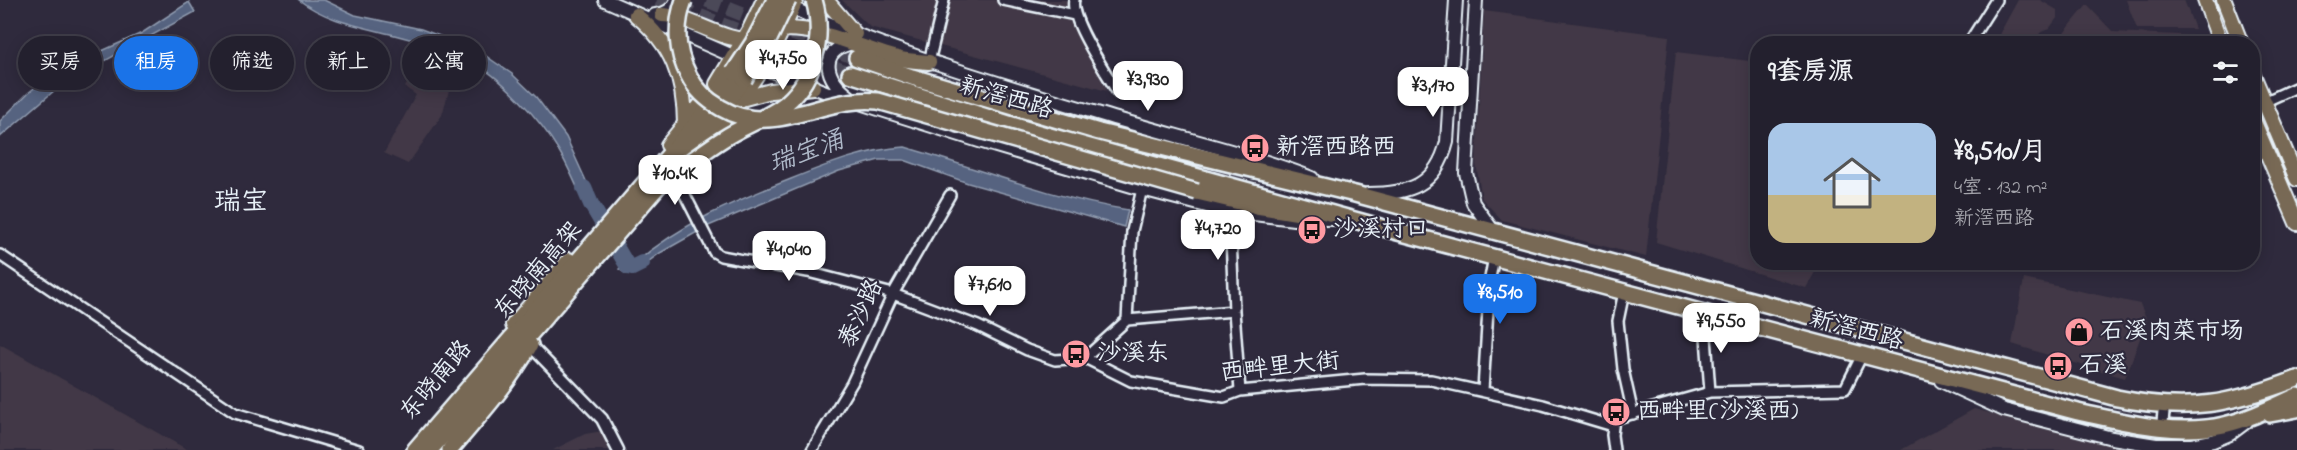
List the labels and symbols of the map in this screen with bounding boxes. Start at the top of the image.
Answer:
pin: ¥4,750 [734,40,832,91]
pin: ¥3,930 [1099,61,1197,112]
pin: ¥3,170 [1384,67,1482,118]
street label: 新滘西路 [955,69,1057,129]
water label: 瑞宝涌 [764,121,851,184]
place label: 新滘西路西 [1276,131,1396,166]
bus stop icon: 新滘西路西 [1239,132,1271,164]
pin: ¥10.4K [626,155,724,206]
district label: 瑞宝 [214,183,268,222]
pin: ¥4,720 [1169,210,1267,261]
place label: 沙溪村口 [1333,213,1429,248]
street label: 东晓南高架 [486,214,592,328]
bus stop icon: 沙溪村口 [1296,214,1328,246]
pin: ¥4,040 [740,231,838,282]
pin: ¥7,610 [941,266,1039,317]
street label: 泰沙路 [831,274,893,354]
pin: ¥8,510 [1451,274,1549,325]
street label: 新滘西路 [1805,302,1907,360]
pin: ¥9,550 [1672,303,1770,354]
place label: 石溪肉菜市场 [2100,315,2244,350]
shop icon: 石溪肉菜市场 [2063,316,2095,348]
street label: 东晓南路 [393,333,481,429]
place label: 沙溪东 [1097,337,1169,372]
bus stop icon: 沙溪东 [1060,338,1092,370]
street label: 西畔里大街 [1218,344,1342,392]
place label: 石溪 [2079,349,2127,384]
bus stop icon: 石溪 [2042,350,2074,382]
place label: 西畔里(沙溪西) [1637,395,1798,430]
bus stop icon: 西畔里(沙溪西) [1600,396,1632,428]

